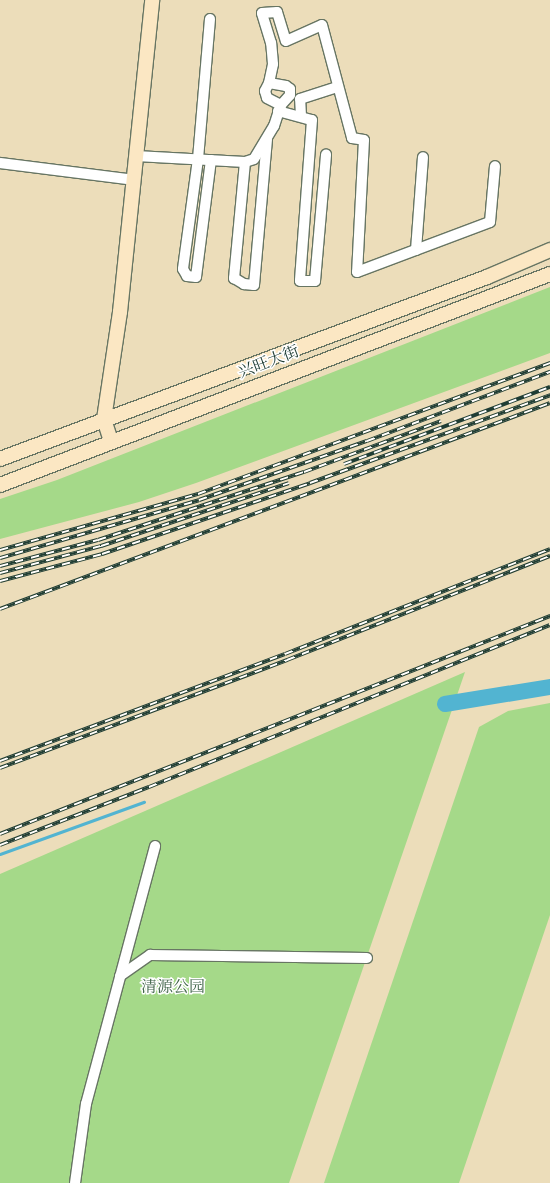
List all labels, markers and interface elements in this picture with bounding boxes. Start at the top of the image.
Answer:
street label: 兴旺大街 [236,343,302,383]
park label: 清源公园 [141,978,205,998]

